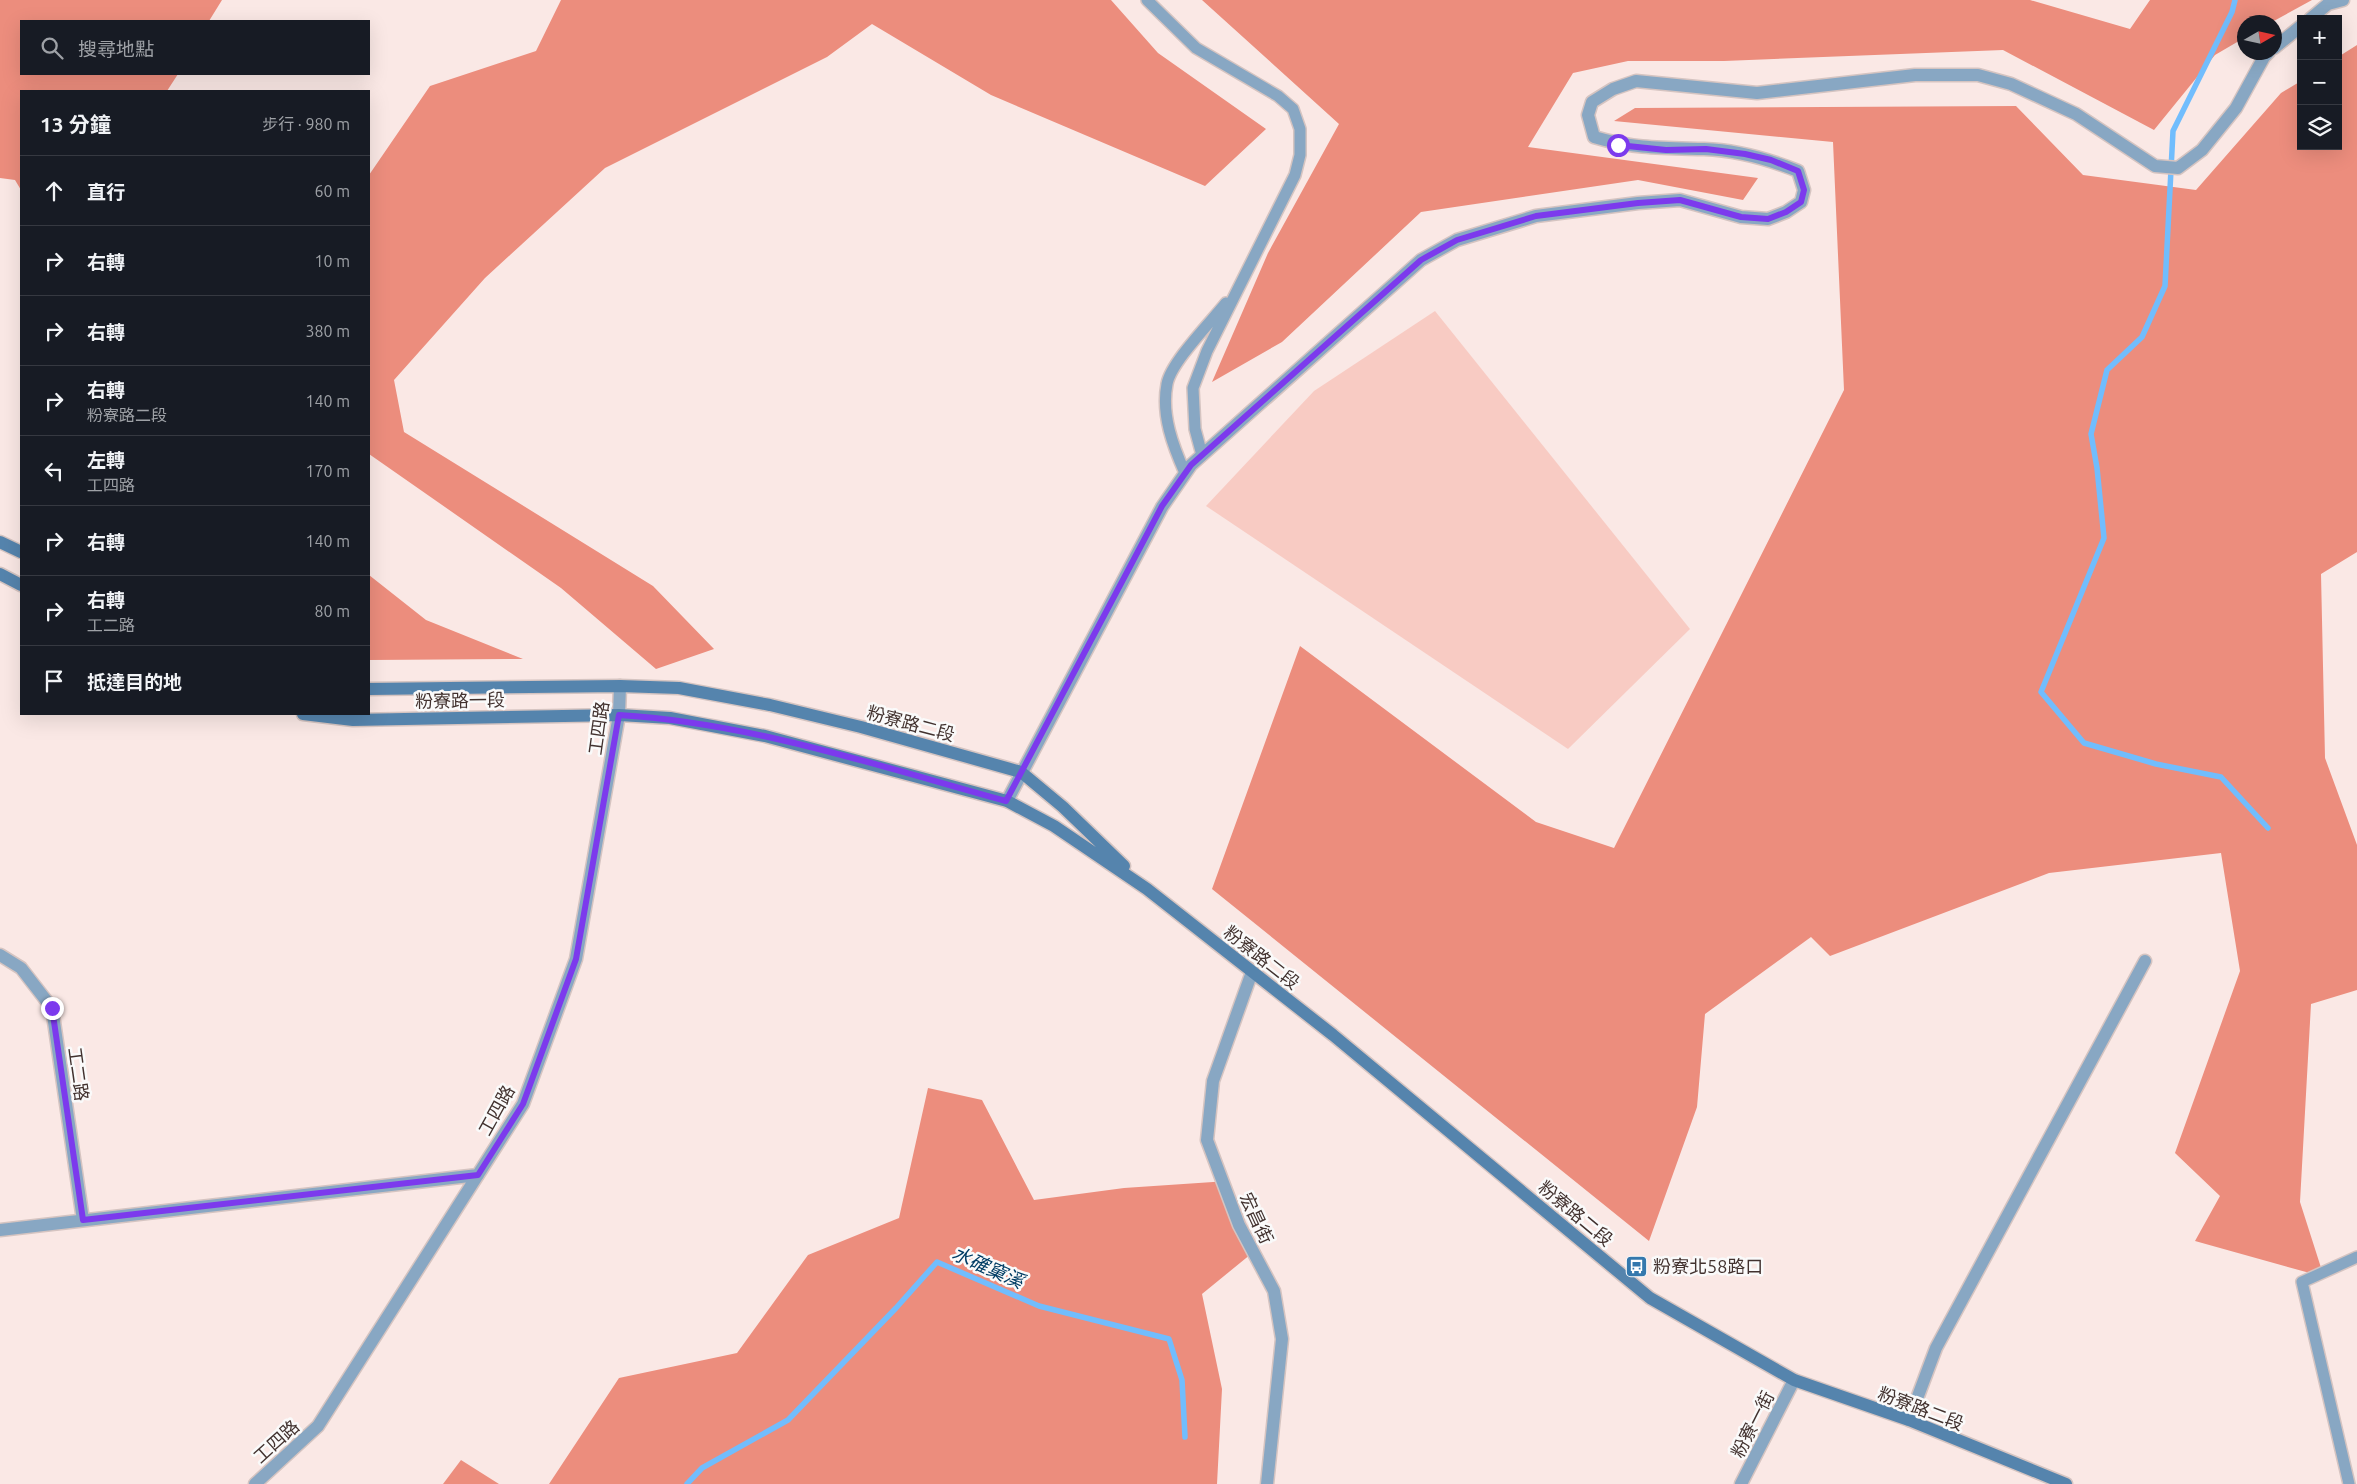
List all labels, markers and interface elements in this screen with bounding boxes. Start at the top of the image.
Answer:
north arrow [2237,15,2282,60]
map controls [2297,15,2342,150]
button: + [2297,15,2342,60]
search box [20,20,370,75]
icon: search [38,34,66,62]
text: 搜尋地點 [78,38,154,60]
button: − [2297,60,2342,105]
button: layers [2297,105,2342,150]
text: 13 分鐘 [40,112,111,136]
text: 步行 · 980 m [262,115,350,133]
route start [1607,134,1630,157]
icon: ahead [40,177,68,205]
text: 直行 [87,181,125,203]
text: 60 m [314,182,350,200]
icon: right [40,247,68,275]
text: 右轉 [87,251,125,273]
text: 10 m [314,252,350,270]
icon: right [40,317,68,345]
text: 右轉 [87,321,125,343]
text: 380 m [305,322,350,340]
text: 右轉 [87,379,125,401]
icon: right [40,387,68,415]
text: 140 m [305,392,350,410]
text: 粉寮路二段 [87,406,167,424]
text: 左轉 [87,449,125,471]
icon: left [40,457,68,485]
text: 170 m [305,462,350,480]
text: 工四路 [87,476,135,494]
icon: right [40,527,68,555]
text: 右轉 [87,531,125,553]
text: 140 m [305,532,350,550]
text: 右轉 [87,589,125,611]
icon: right [40,597,68,625]
text: 80 m [314,602,350,620]
text: 工二路 [87,616,135,634]
icon: arrive [40,667,68,695]
text: 抵達目的地 [87,671,182,693]
street label: 粉寮路一段 [415,689,505,711]
street label: 工四路 [584,700,612,756]
street label: 粉寮路二段 [865,702,957,744]
street label: 粉寮路二段 [1220,921,1304,993]
route end [41,997,64,1020]
street label: 工二路 [65,1046,93,1102]
street label: 工四路 [474,1082,518,1138]
street label: 粉寮路二段 [1535,1176,1617,1250]
street label: 宏昌街 [1237,1189,1277,1247]
water label: 水確窠溪 [949,1241,1030,1294]
bus stop icon: 粉寮北58路口 [1625,1254,1649,1278]
place label: 粉寮北58路口 [1653,1256,1763,1276]
street label: 粉寮路二段 [1875,1383,1967,1433]
street label: 粉寮一街 [1727,1387,1777,1461]
street label: 工四路 [249,1416,303,1466]

